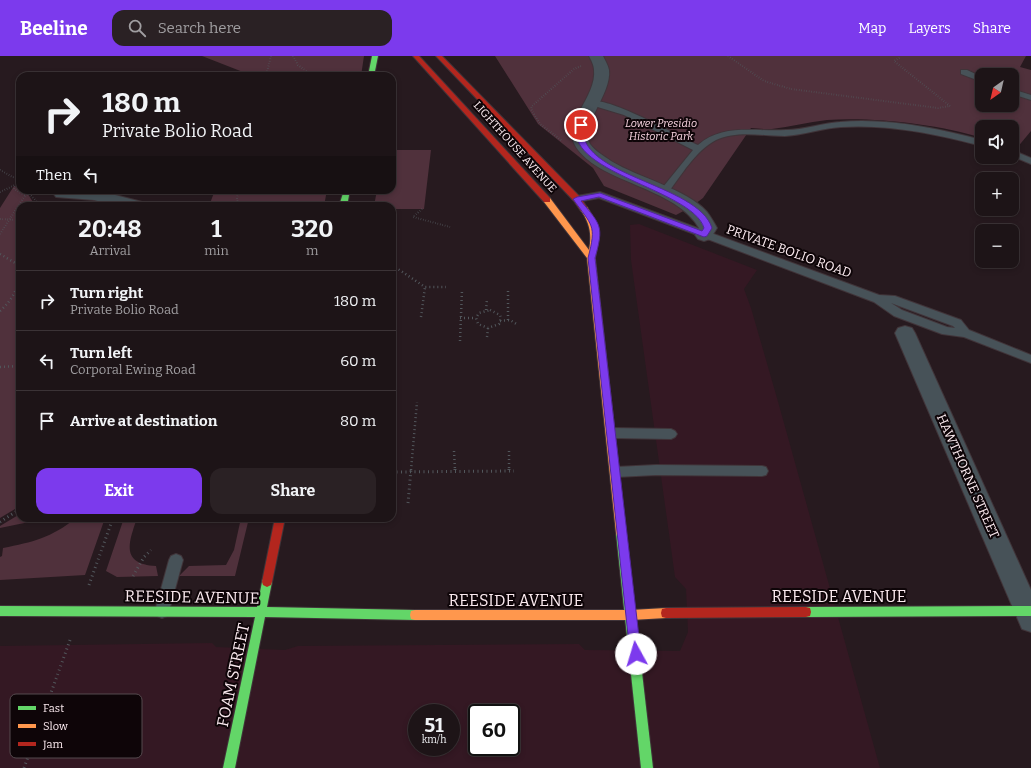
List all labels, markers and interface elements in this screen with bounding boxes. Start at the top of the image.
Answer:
search box [112,10,392,46]
text: Beeline [20,17,88,40]
icon: search [126,17,148,39]
text: Search here [158,19,241,37]
text: Map [858,20,886,37]
text: Layers [908,20,951,37]
text: Share [973,20,1011,37]
north arrow [975,68,1019,112]
map controls [975,68,1019,268]
text: 180 m [102,86,180,119]
icon: right [36,88,88,140]
street label: LIGHTHOUSE AVENUE [471,99,559,195]
pin [564,108,598,142]
icon: arrive [570,114,592,136]
park label: Lower Presidio Historic Park [625,117,697,143]
text: Private Bolio Road [102,120,253,142]
button: sound [975,120,1019,164]
icon: left [80,164,102,186]
text: Then [36,166,72,184]
button: + [975,172,1019,216]
text: 20:48 [78,215,142,243]
text: 1 [211,215,222,243]
text: 320 [291,215,334,243]
street label: PRIVATE BOLIO ROAD [724,221,854,281]
button: − [975,224,1019,268]
text: Arrival [89,243,131,258]
text: min [204,243,229,258]
text: m [306,243,319,258]
text: Turn right [70,284,143,302]
icon: right [36,290,58,312]
text: 180 m [334,292,376,310]
text: Private Bolio Road [70,302,179,317]
text: Turn left [70,344,132,362]
icon: left [36,350,58,372]
text: 60 m [340,352,376,370]
text: Corporal Ewing Road [70,362,196,377]
icon: arrive [36,410,58,432]
text: Arrive at destination [70,412,217,430]
text: 80 m [340,412,376,430]
street label: HAWTHORNE STREET [934,412,1002,541]
button: Exit [36,468,202,514]
button: Share [210,468,376,514]
street label: REESIDE AVENUE [124,586,260,608]
street label: REESIDE AVENUE [772,587,906,606]
street label: REESIDE AVENUE [449,591,583,610]
street label: FOAM STREET [213,621,253,729]
position arrow [615,633,657,675]
legend [10,694,142,758]
text: Fast [43,702,64,715]
speed limit sign: 60 [468,704,520,756]
text: 51 [424,713,444,737]
text: Slow [43,720,68,733]
text: km/h [422,734,446,746]
text: Jam [42,738,63,751]

